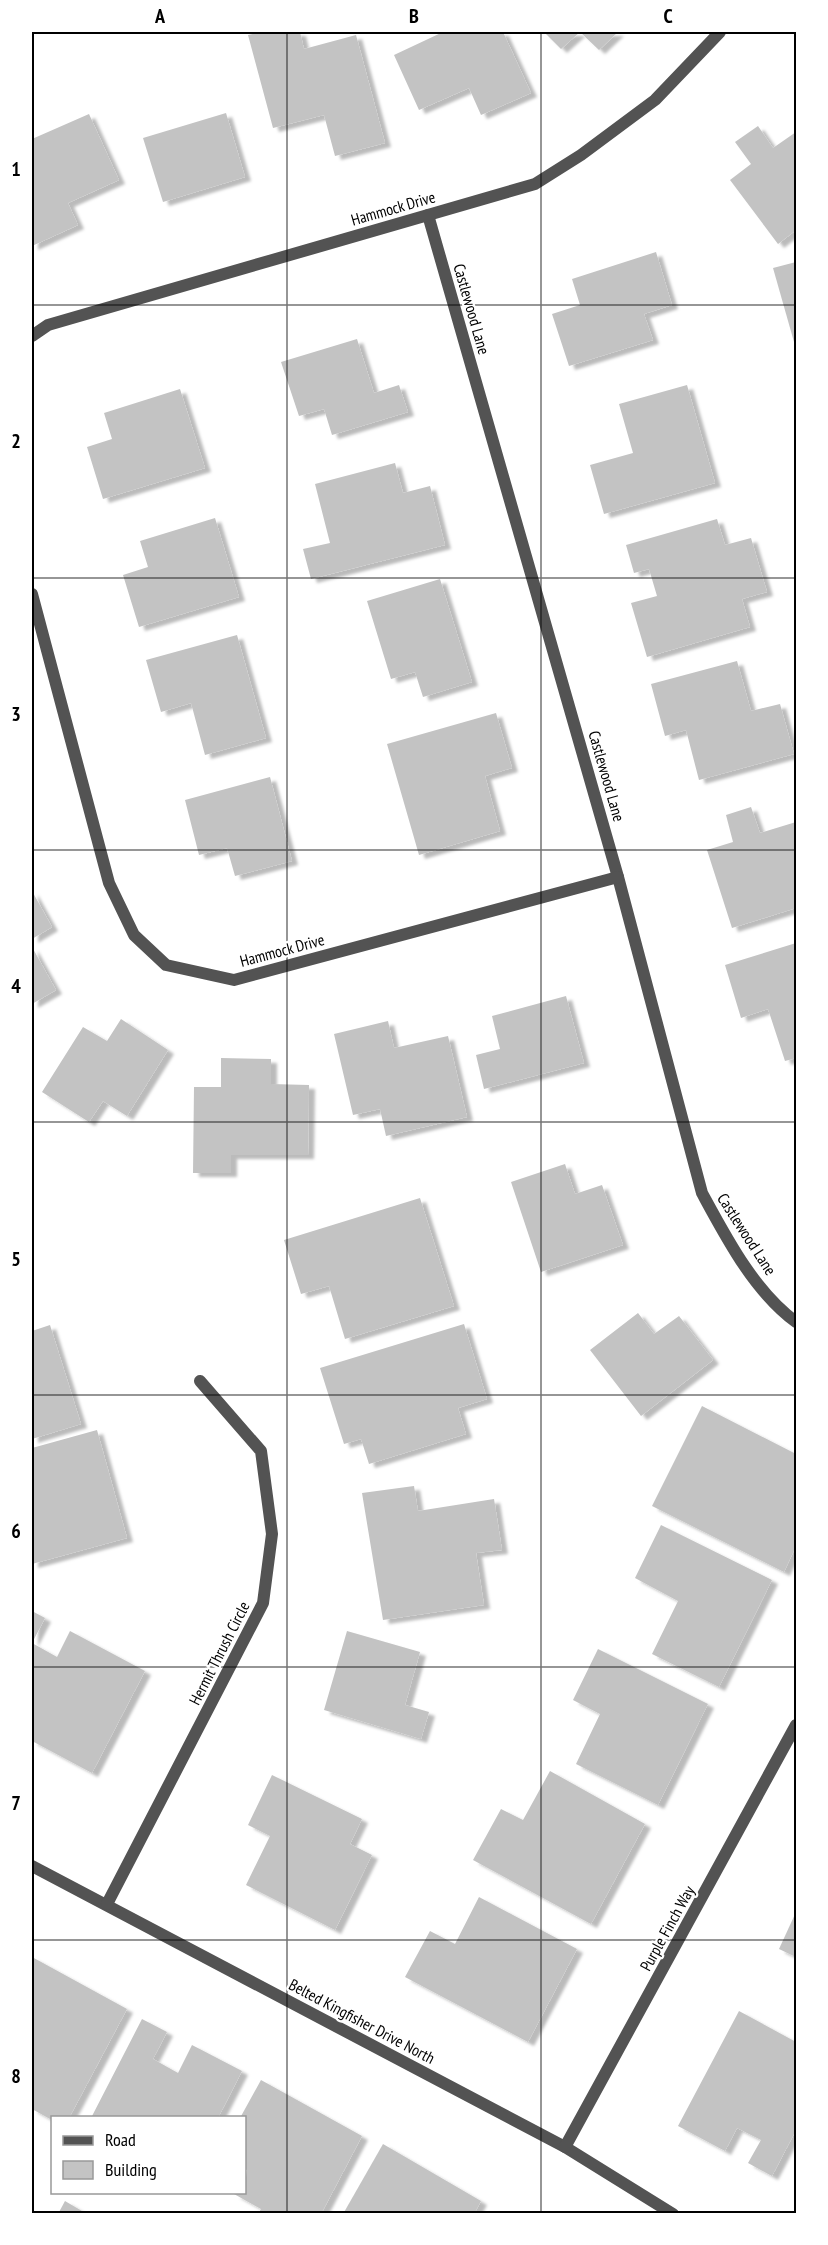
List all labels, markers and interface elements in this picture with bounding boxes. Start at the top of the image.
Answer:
text: A [154,3,166,29]
text: B [409,3,419,29]
text: C [663,3,673,29]
text: 1 [11,156,21,182]
street label: Hammock Drive [349,186,437,230]
street label: Castlewood Lane [450,261,494,357]
text: 2 [11,428,21,454]
text: 3 [11,701,21,727]
street label: Castlewood Lane [585,728,629,824]
street label: Hammock Drive [238,929,326,971]
text: 4 [11,973,21,999]
street label: Castlewood Lane [713,1189,781,1279]
text: 5 [11,1246,21,1272]
text: 6 [11,1518,21,1544]
street label: Hermit Thrush Circle [184,1598,254,1708]
text: 7 [11,1790,21,1816]
street label: Purple Finch Way [635,1882,699,1974]
street label: Belted Kingfisher Drive North [286,1974,438,2068]
text: 8 [11,2063,21,2089]
legend [51,2116,246,2194]
text: Road [105,2128,136,2151]
text: Building [105,2158,157,2181]

